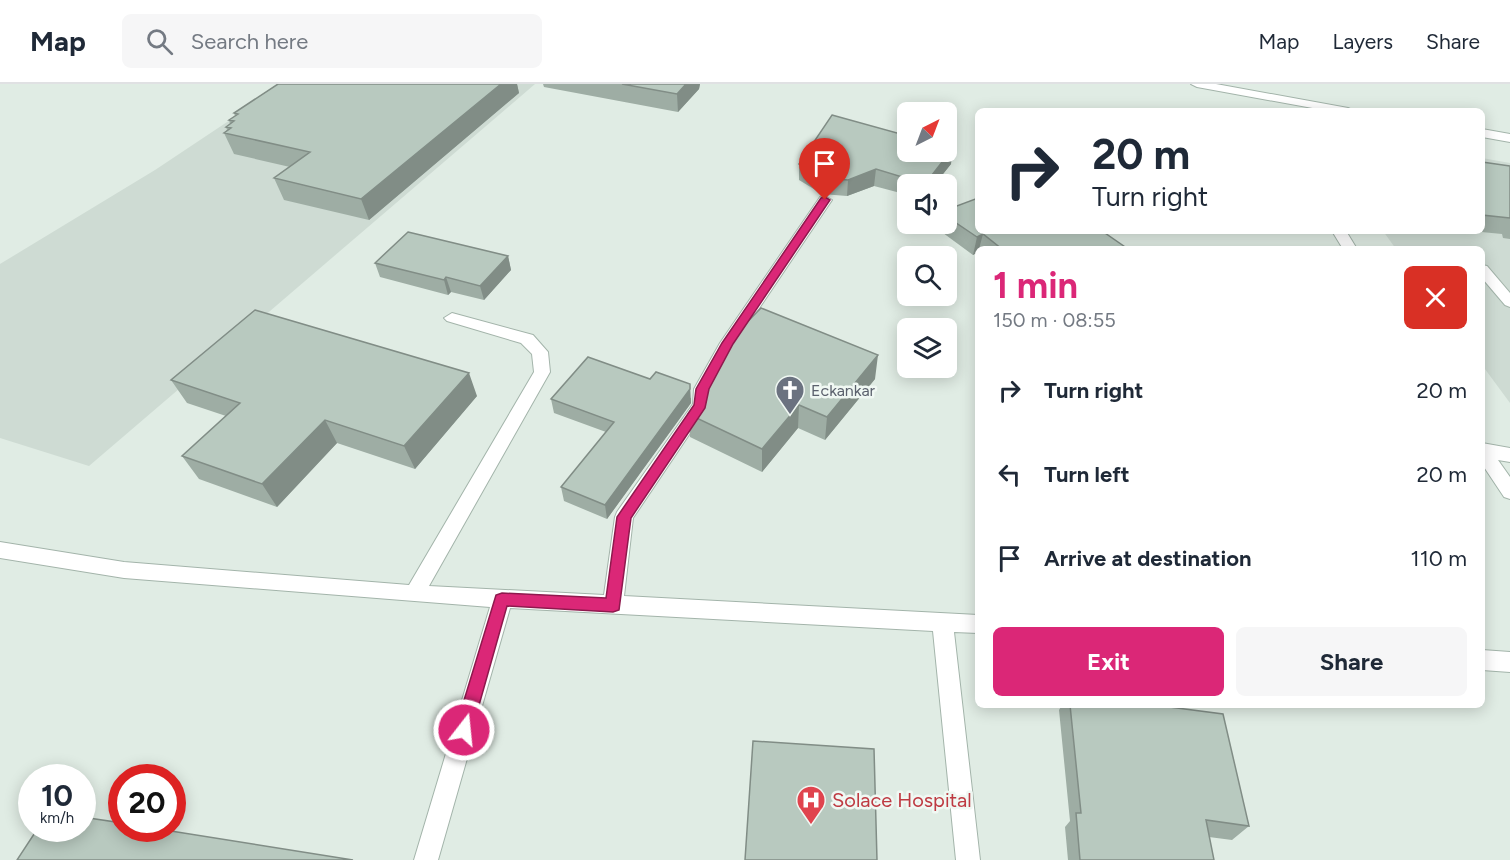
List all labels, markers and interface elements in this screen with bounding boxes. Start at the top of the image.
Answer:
search box [122,14,542,68]
text: Map [30,24,86,58]
icon: search [143,25,176,58]
text: Search here [191,28,308,55]
text: Map [1259,29,1299,54]
text: Layers [1332,29,1393,54]
text: Share [1426,29,1480,54]
north arrow [897,102,957,162]
map controls [897,102,957,378]
text: 20 m [1092,129,1190,180]
icon: right [993,132,1071,210]
pin [799,138,850,200]
icon: arrive [808,147,841,180]
button: sound [897,174,957,234]
text: Turn right [1092,180,1208,213]
button: search [897,246,957,306]
text: 1 min [993,264,1078,307]
button: close [1404,266,1467,329]
text: 150 m · 08:55 [993,308,1116,332]
button: layers [897,318,957,378]
church icon: Eckankar [774,374,806,416]
icon: right [993,374,1026,407]
text: Turn right [1044,377,1143,404]
text: 20 m [1416,377,1467,404]
place label: Eckankar [811,381,876,400]
icon: left [993,458,1026,491]
text: Turn left [1044,461,1130,488]
text: 20 m [1416,461,1467,488]
icon: arrive [993,542,1026,575]
text: Arrive at destination [1044,545,1252,572]
text: 110 m [1411,545,1467,572]
button: Exit [993,627,1224,696]
button: Share [1236,627,1467,696]
position arrow [432,698,496,762]
speed limit sign: 20 [108,764,186,842]
text: 10 [41,777,73,814]
hospital icon: Solace Hospital [795,784,827,826]
place label: Solace Hospital [832,788,972,812]
text: km/h [40,809,74,827]

